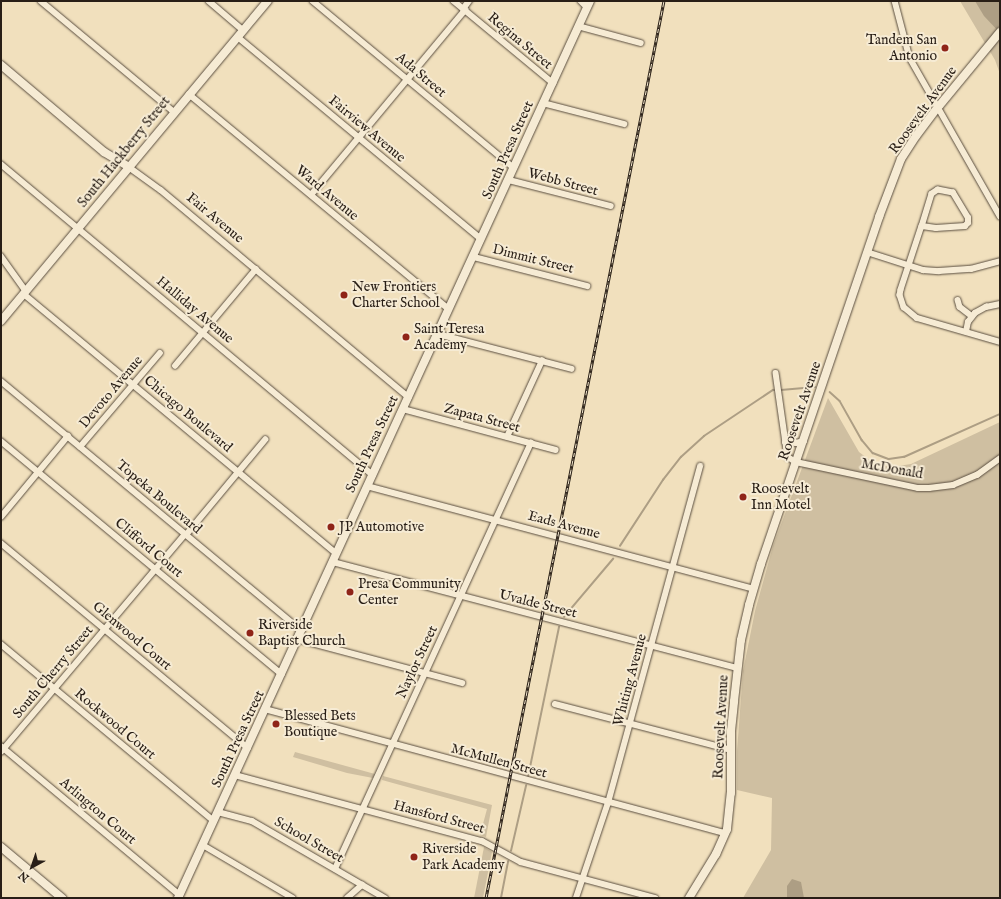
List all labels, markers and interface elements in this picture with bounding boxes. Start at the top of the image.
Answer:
street label: Regina Street [484,9,556,73]
place label: Tandem San Antonio [866,32,937,64]
marker: Tandem San Antonio [940,43,950,53]
street label: Ada Street [392,49,450,101]
street label: Roosevelt Avenue [886,63,960,157]
street label: Fairview Avenue [325,92,409,166]
street label: South Hackberry Street [74,93,174,211]
street label: South Presa Street [479,98,537,202]
street label: Ward Avenue [292,162,362,224]
street label: Webb Street [526,165,600,199]
street label: Fair Avenue [183,189,247,247]
street label: Dimmit Street [491,241,575,277]
street label: Halliday Avenue [153,273,237,347]
place label: New Frontiers Charter School [352,279,440,312]
marker: New Frontiers Charter School [339,290,349,300]
place label: Saint Teresa Academy [414,321,484,354]
marker: Saint Teresa Academy [401,332,411,342]
street label: Devoto Avenue [76,352,146,432]
street label: Roosevelt Avenue [775,359,825,463]
street label: Chicago Boulevard [140,372,236,456]
street label: South Presa Street [342,393,402,495]
street label: Zapata Street [442,400,522,436]
street label: McDonald [860,455,924,483]
street label: Topeka Boulevard [113,456,205,538]
place label: Roosevelt Inn Motel [751,481,811,514]
marker: Roosevelt Inn Motel [738,492,748,502]
street label: Eads Avenue [526,507,602,543]
street label: Clifford Court [112,515,186,581]
place label: JP Automotive [339,519,424,535]
marker: JP Automotive [326,522,336,532]
place label: Presa Community Center [358,576,461,608]
street label: Uvalde Street [497,586,579,622]
marker: Presa Community Center [345,587,355,597]
street label: Glenwood Court [89,598,175,674]
place label: Riverside Baptist Church [258,617,345,650]
street label: South Cherry Street [9,622,97,722]
street label: Naylor Street [393,623,441,701]
marker: Riverside Baptist Church [245,628,255,638]
street label: Whiting Avenue [610,632,650,728]
street label: Roosevelt Avenue [710,675,732,779]
street label: Rockwood Court [71,685,159,763]
street label: South Presa Street [208,688,268,790]
place label: Blessed Bets Boutique [284,708,356,740]
marker: Blessed Bets Boutique [271,719,281,729]
street label: McMullen Street [449,740,549,782]
street label: Arlington Court [56,774,140,848]
street label: Hansford Street [392,797,486,837]
street label: School Street [271,813,347,867]
place label: Riverside Park Academy [422,841,505,874]
north arrow [12,847,52,887]
marker: Riverside Park Academy [409,852,419,862]
text: N [16,868,32,885]

